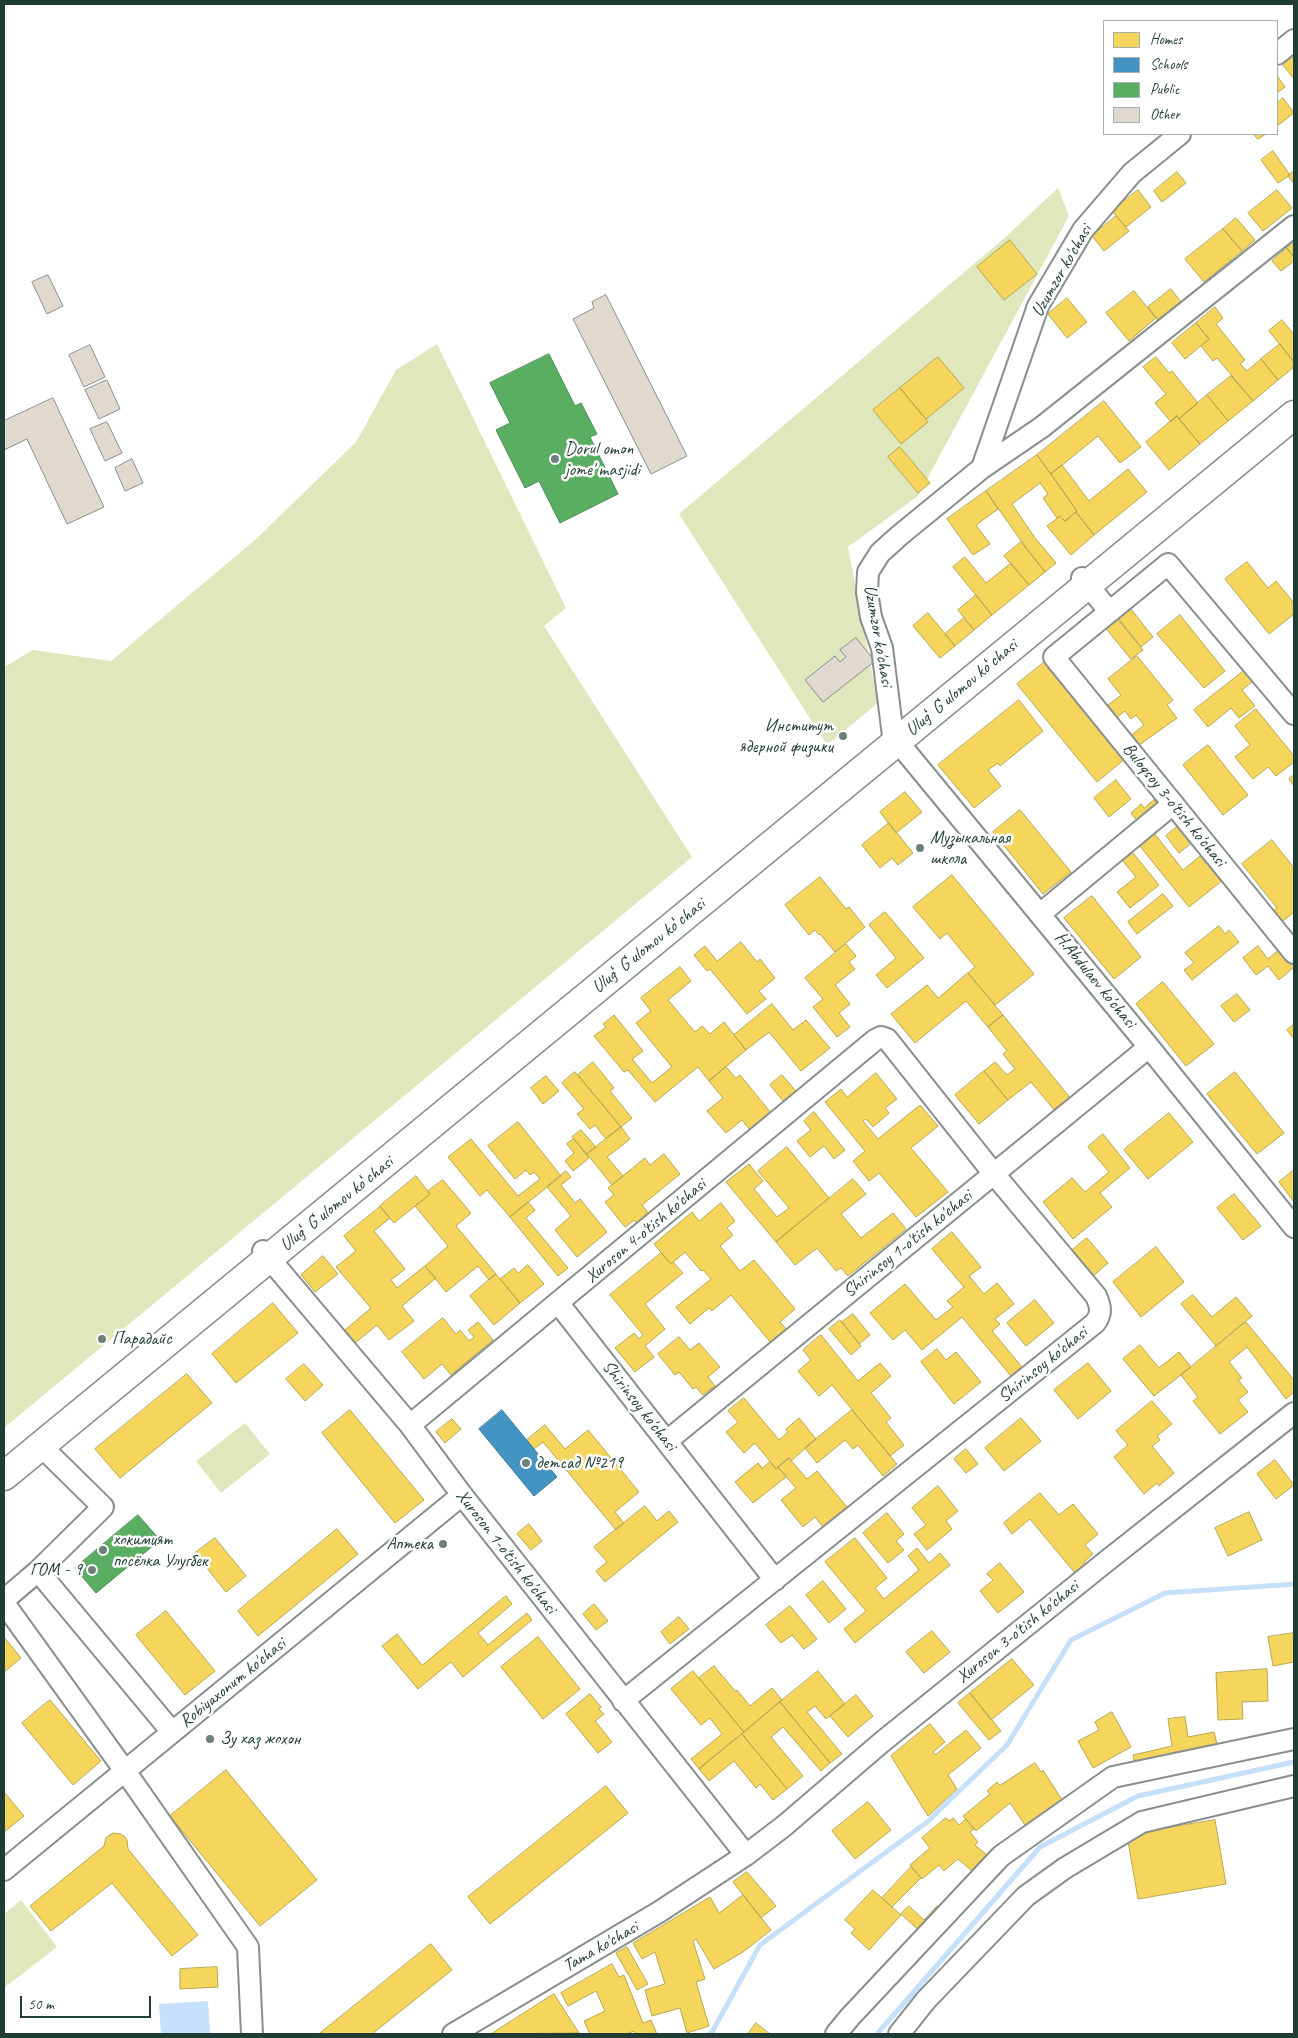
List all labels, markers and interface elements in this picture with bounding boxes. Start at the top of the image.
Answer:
legend [1103,20,1278,135]
text: Homes [1150,30,1182,49]
text: Schools [1150,55,1187,74]
text: Public [1150,80,1179,99]
text: Other [1150,105,1180,124]
street label: Uzumzor ko'chasi [1027,221,1097,321]
place label: Dorul omon jome' masjidi [565,438,640,480]
marker: Dorul omon jome' masjidi [549,453,561,465]
street label: Uzumzor ko'chasi [858,584,898,688]
street label: Ulugʻ Gʻulomov koʻchasi [902,635,1022,741]
place label: Институт ядерной физики [739,715,833,758]
marker: Институт ядерной физики [837,730,849,742]
street label: Buloqsoy 3-o'tish ko'chasi [1117,739,1231,871]
place label: Музыкальная школа [930,827,1010,870]
marker: Музыкальная школа [914,842,926,854]
street label: Ulugʻ Gʻulomov koʻchasi [588,894,710,998]
street label: H.Abdulaev ko'chasi [1050,927,1140,1033]
street label: Ulugʻ Gʻulomov koʻchasi [276,1152,398,1256]
street label: Xuroson 4-o'tish ko'chasi [581,1174,711,1288]
street label: Shirinsoy 1-o'tish ko'chasi [839,1185,977,1303]
street label: Shirinsoy ko'chasi [994,1322,1092,1408]
place label: Парадайс [112,1328,172,1350]
marker: Парадайс [96,1333,108,1345]
street label: Shirinsoy ko'chasi [597,1356,681,1456]
place label: детсад №219 [536,1452,623,1474]
marker: детсад №219 [520,1457,532,1469]
street label: Хuroson 1-o'tish ko'chasi [451,1486,561,1618]
place label: хокимият посёлка Улугбек [113,1529,207,1572]
place label: Аптека [386,1533,433,1555]
marker: Аптека [437,1538,449,1550]
marker: хокимият посёлка Улугбек [97,1544,109,1556]
place label: ГОМ - 9 [30,1559,82,1581]
marker: ГОМ - 9 [86,1564,98,1576]
street label: Xuroson 3-o'tish ko'chasi [953,1576,1083,1688]
street label: Robiyaxonum ko'chasi [176,1634,290,1732]
place label: Зу хаз жохон [220,1728,300,1750]
marker: Зу хаз жохон [204,1733,216,1745]
street label: Tama ko'chasi [560,1917,642,1977]
scale bar [22,1986,154,2018]
text: 50 m [28,1995,54,2014]

